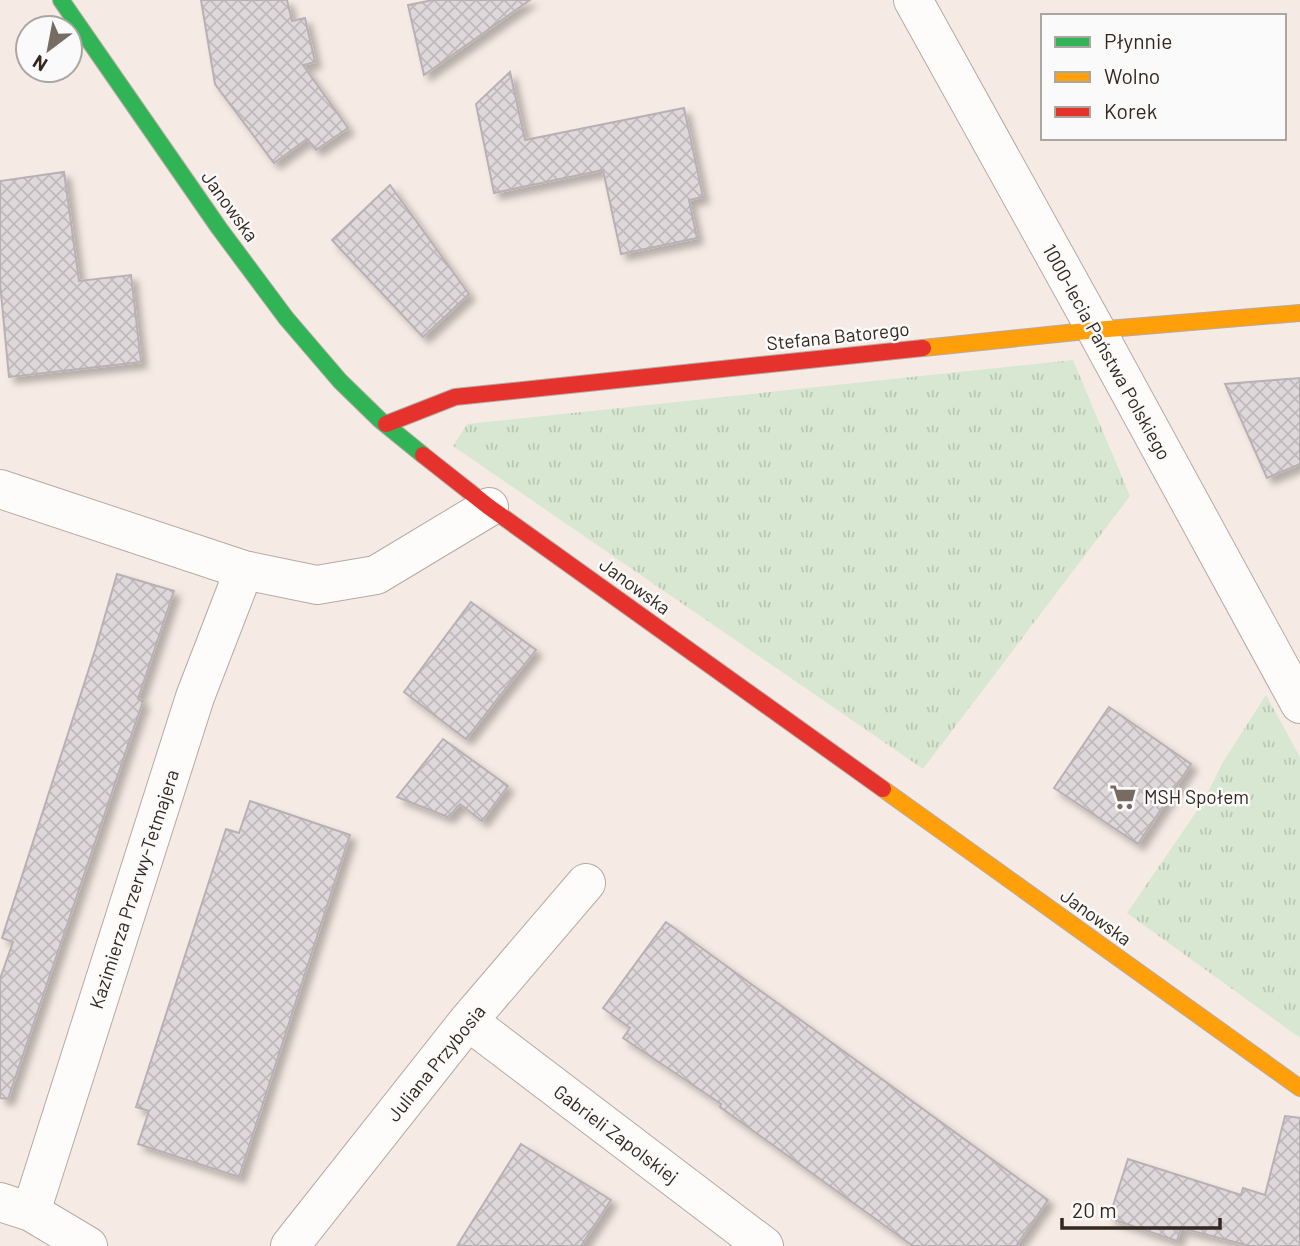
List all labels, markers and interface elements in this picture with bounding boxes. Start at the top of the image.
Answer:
north arrow [14,14,84,84]
legend [1041,14,1286,140]
text: Płynnie [1104,28,1172,53]
text: N [28,51,51,77]
text: Wolno [1104,63,1160,88]
text: Korek [1104,98,1157,123]
street label: Janowska [197,166,264,246]
street label: 1000-lecia Państwa Polskiego [1038,240,1176,464]
street label: Stefana Batorego [765,317,911,354]
street label: Janowska [595,552,675,619]
street label: Kazimierza Przerwy-Tetmajera [84,766,183,1011]
supermarket icon: MSH Społem [1108,782,1138,812]
place label: MSH Społem [1144,785,1249,808]
street label: Janowska [1056,883,1136,950]
street label: Juliana Przybosia [382,1000,490,1126]
street label: Gabrieli Zapolskiej [549,1079,683,1188]
scale bar [1062,1186,1220,1230]
text: 20 m [1072,1197,1117,1222]

